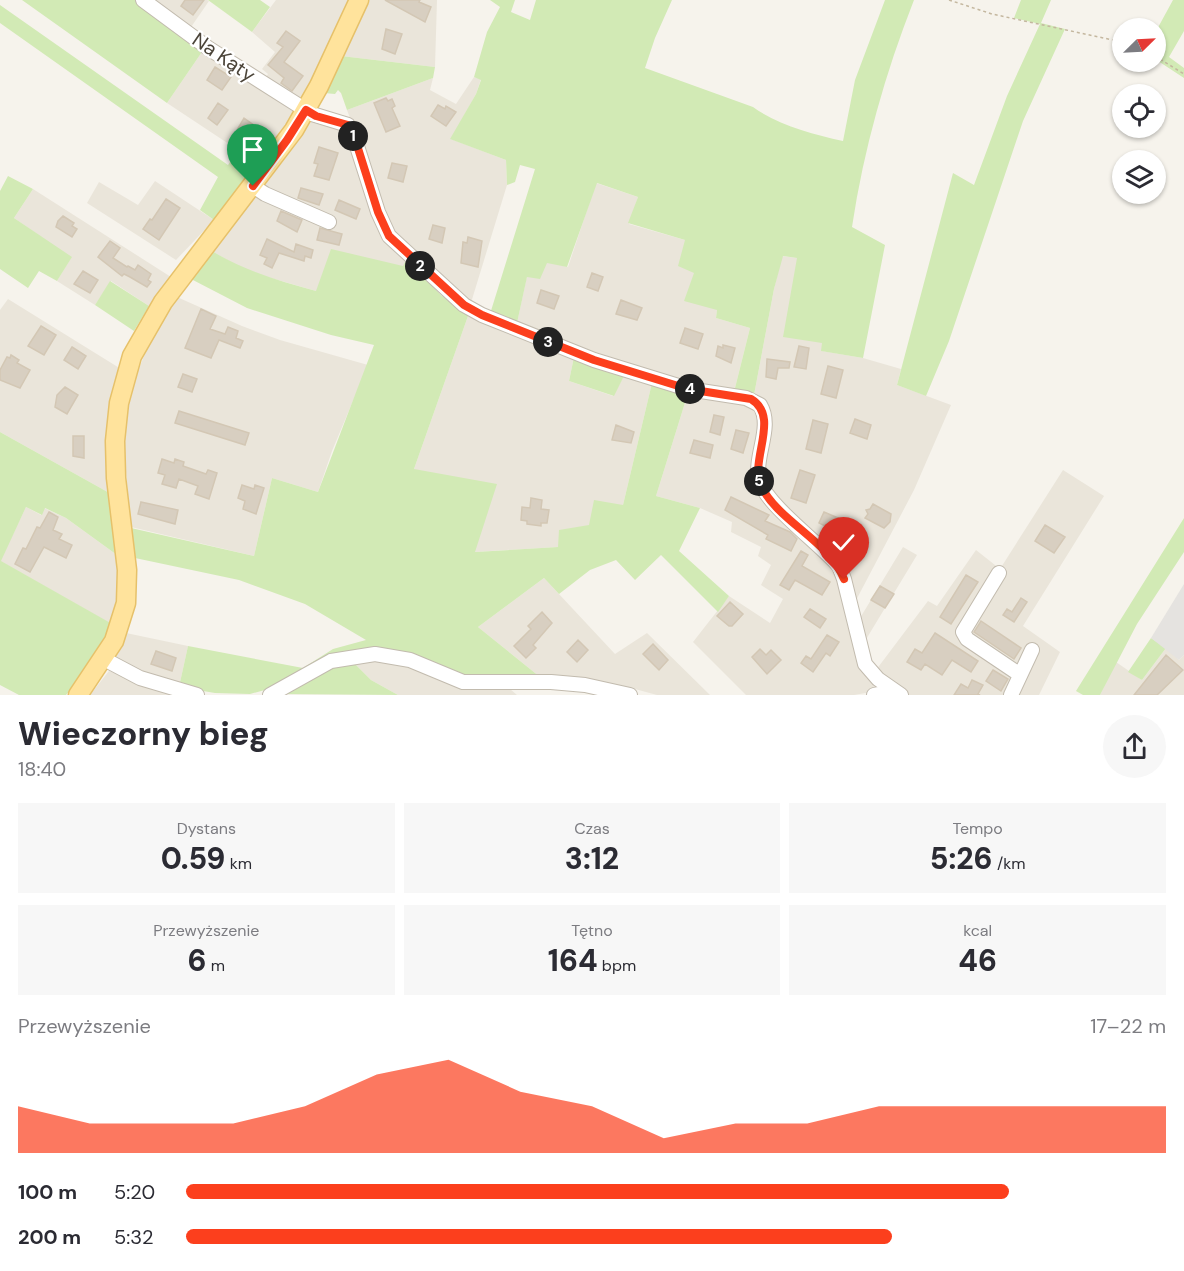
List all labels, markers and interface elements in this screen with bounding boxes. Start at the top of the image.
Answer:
north arrow [1112,18,1166,72]
map controls [1112,18,1166,204]
street label: Na Kąty [187,26,261,88]
button: locate [1112,84,1166,138]
pin: 1 [338,121,368,151]
pin [227,124,278,186]
text: 1 [350,125,356,146]
icon: arrive [236,133,269,166]
button: layers [1112,150,1166,204]
pin: 2 [405,251,435,281]
text: 2 [415,255,425,276]
pin: 3 [533,327,563,357]
text: 3 [543,331,553,352]
pin: 4 [675,374,705,404]
text: 4 [685,378,695,399]
pin: 5 [744,466,774,496]
text: 5 [754,470,764,491]
pin [818,517,869,579]
icon: check [827,526,860,559]
text: Wieczorny bieg [18,712,269,755]
button: share [1103,715,1166,778]
text: 18:40 [18,756,66,782]
text: Dystans [177,818,236,839]
text: Czas [574,818,610,839]
text: Tempo [952,818,1003,839]
text: 0.59 [161,839,225,878]
text: 3:12 [565,839,619,878]
text: 5:26 [930,839,993,878]
text: km [225,853,252,874]
text: /km [993,853,1026,874]
text: Przewyższenie [153,920,259,941]
text: Tętno [571,920,613,941]
text: kcal [963,920,992,941]
text: 6 [188,941,207,980]
text: 164 [548,941,598,980]
text: 46 [958,941,997,980]
text: m [207,955,225,976]
text: bpm [598,955,636,976]
text: Przewyższenie [18,1013,151,1039]
text: 17–22 m [1090,1013,1166,1039]
text: 100 m [18,1179,77,1205]
text: 5:20 [114,1179,155,1205]
text: 200 m [18,1224,81,1250]
text: 5:32 [114,1224,154,1250]

